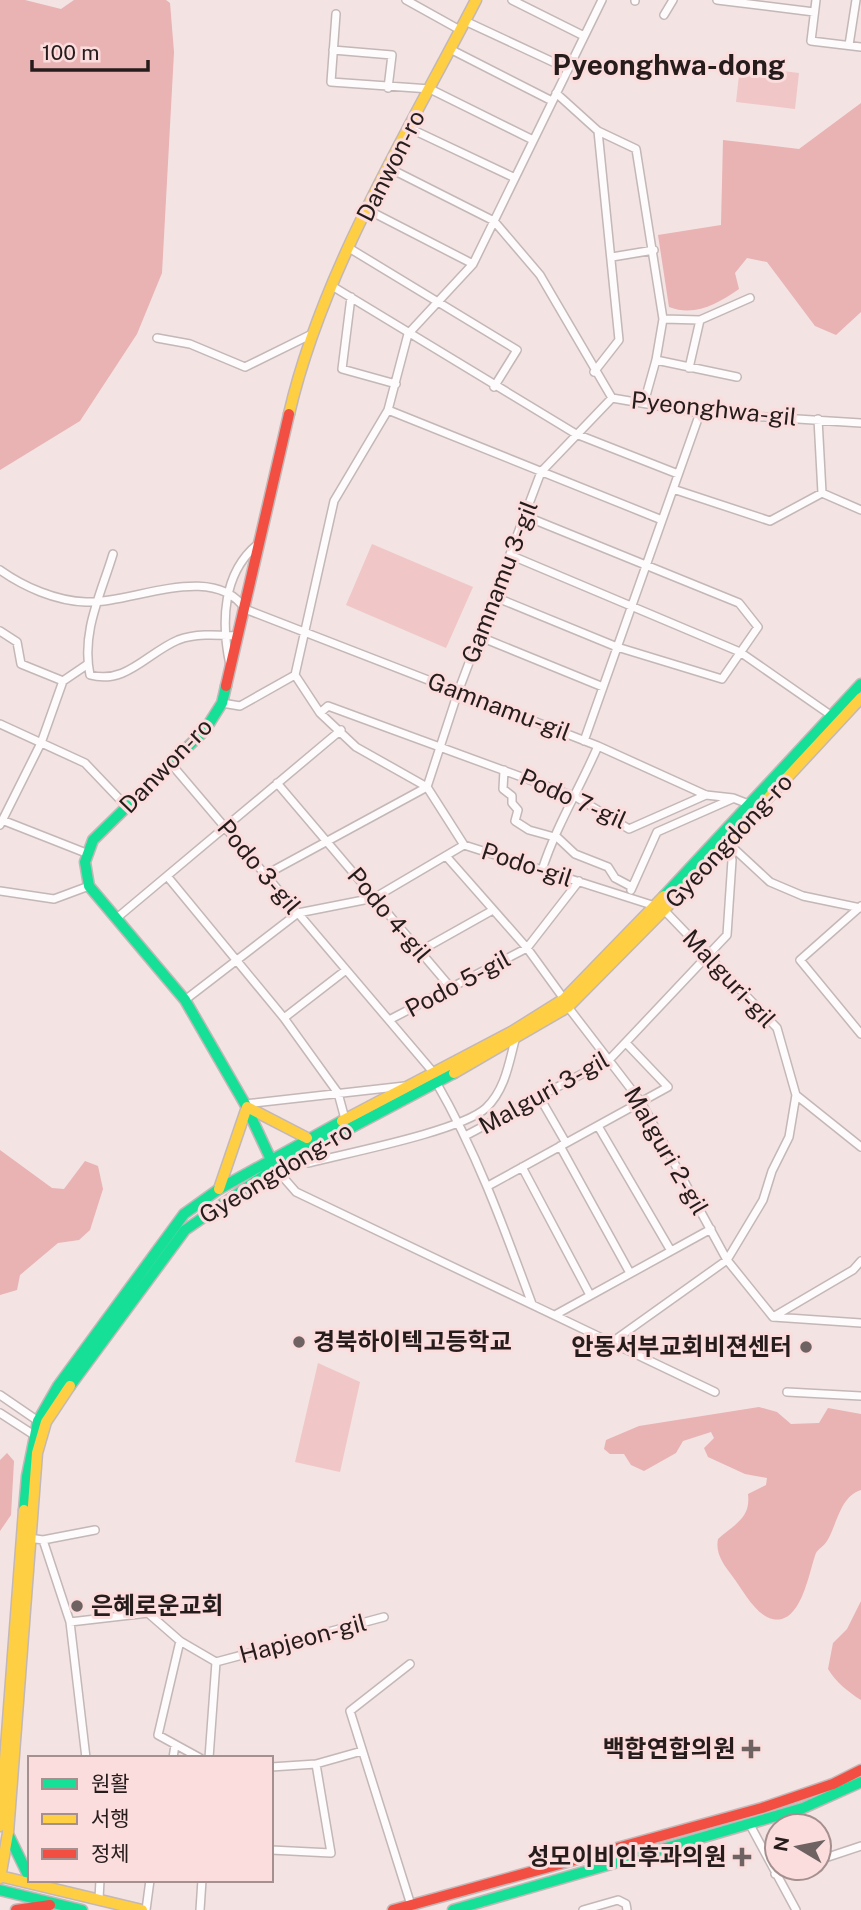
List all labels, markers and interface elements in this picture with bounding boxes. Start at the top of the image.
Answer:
scale bar [32,28,147,72]
text: 100 m [42,40,99,65]
district label: Pyeonghwa-dong [553,48,785,81]
street label: Danwon-ro [350,105,430,226]
street label: Pyeonghwa-gil [630,385,798,431]
street label: Gamnamu 3-gil [455,497,543,667]
street label: Gamnamu-gil [424,666,575,746]
street label: Danwon-ro [113,712,217,819]
street label: Podo 7-gil [516,762,631,834]
street label: Gyeongdong-ro [659,767,798,913]
street label: Podo 3-gil [212,813,307,919]
street label: Podo-gil [478,836,576,892]
street label: Podo 4-gil [342,861,437,967]
street label: Malguri-gil [677,924,782,1033]
street label: Podo 5-gil [400,944,515,1022]
street label: Malguri 3-gil [474,1045,613,1139]
street label: Malguri 2-gil [619,1081,715,1220]
street label: Gyeongdong-ro [194,1116,357,1229]
place label: 경북하이텍고등학교 [313,1327,512,1355]
place label: 안동서부교회비젼센터 [571,1332,792,1360]
marker: 경북하이텍고등학교 [291,1334,307,1350]
marker: 안동서부교회비젼센터 [798,1339,814,1355]
place label: 은혜로운교회 [91,1591,223,1619]
marker: 은혜로운교회 [69,1598,85,1614]
street label: Hapjeon-gil [236,1608,369,1668]
place label: 백합연합의원 [603,1734,735,1762]
marker: 백합연합의원 [741,1739,761,1759]
legend [28,1756,273,1882]
text: 원활 [91,1771,130,1796]
text: 서행 [91,1806,130,1831]
north arrow [763,1812,833,1882]
text: N [769,1835,793,1853]
text: 정체 [91,1841,130,1866]
place label: 성모이비인후과의원 [527,1842,726,1870]
marker: 성모이비인후과의원 [732,1847,752,1867]

